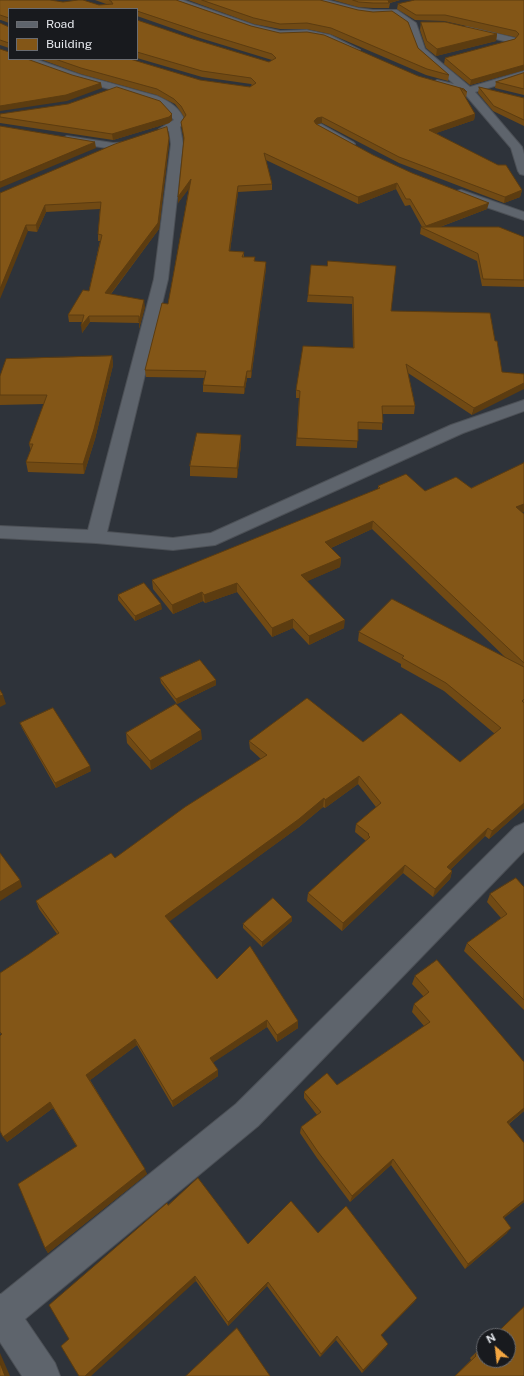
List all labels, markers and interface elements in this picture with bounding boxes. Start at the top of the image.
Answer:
legend [8,8,138,60]
text: Road [46,17,74,31]
text: Building [46,37,92,51]
north arrow [476,1328,516,1368]
text: N [484,1331,497,1346]

